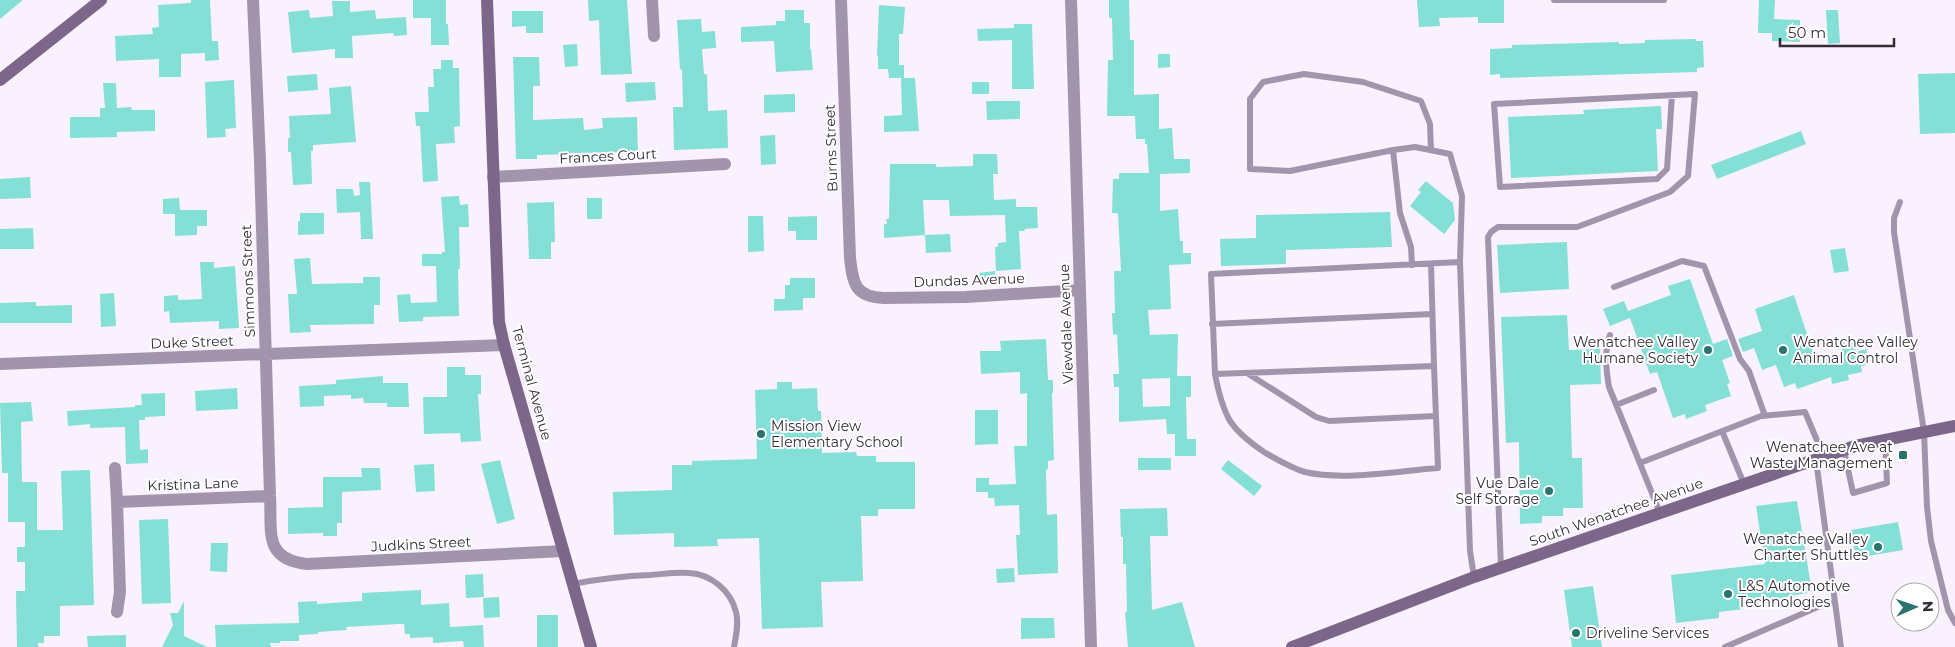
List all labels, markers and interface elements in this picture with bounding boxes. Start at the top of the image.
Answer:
scale bar [1780,15,1894,47]
text: 50 m [1788,23,1826,42]
street label: Burns Street [820,104,842,192]
street label: Frances Court [559,144,657,168]
street label: Simmons Street [237,224,259,338]
street label: Viewdale Avenue [1055,264,1077,384]
street label: Dundas Avenue [913,269,1025,291]
street label: Terminal Avenue [508,324,556,442]
street label: Duke Street [150,332,234,352]
place label: Wenatchee Valley Humane Society [1573,333,1698,367]
place label: Wenatchee Valley Animal Control [1793,333,1918,367]
marker: Wenatchee Valley Humane Society [1702,344,1714,356]
marker: Wenatchee Valley Animal Control [1777,344,1789,356]
place label: Mission View Elementary School [771,417,903,451]
marker: Mission View Elementary School [755,428,767,440]
place label: Wenatchee Ave at Waste Management [1750,438,1893,472]
marker: Wenatchee Ave at Waste Management [1897,449,1909,461]
street label: Kristina Lane [147,473,239,495]
place label: Vue Dale Self Storage [1456,474,1539,508]
street label: South Wenatchee Avenue [1527,474,1705,550]
marker: Vue Dale Self Storage [1543,485,1555,497]
place label: Wenatchee Valley Charter Shuttles [1743,530,1868,564]
street label: Judkins Street [369,532,472,556]
marker: Wenatchee Valley Charter Shuttles [1872,541,1884,553]
place label: L&S Automotive Technologies [1738,577,1850,611]
north arrow [1890,582,1940,632]
marker: L&S Automotive Technologies [1722,588,1734,600]
text: N [1919,601,1937,613]
place label: Driveline Services [1586,624,1709,642]
marker: Driveline Services [1570,627,1582,639]

